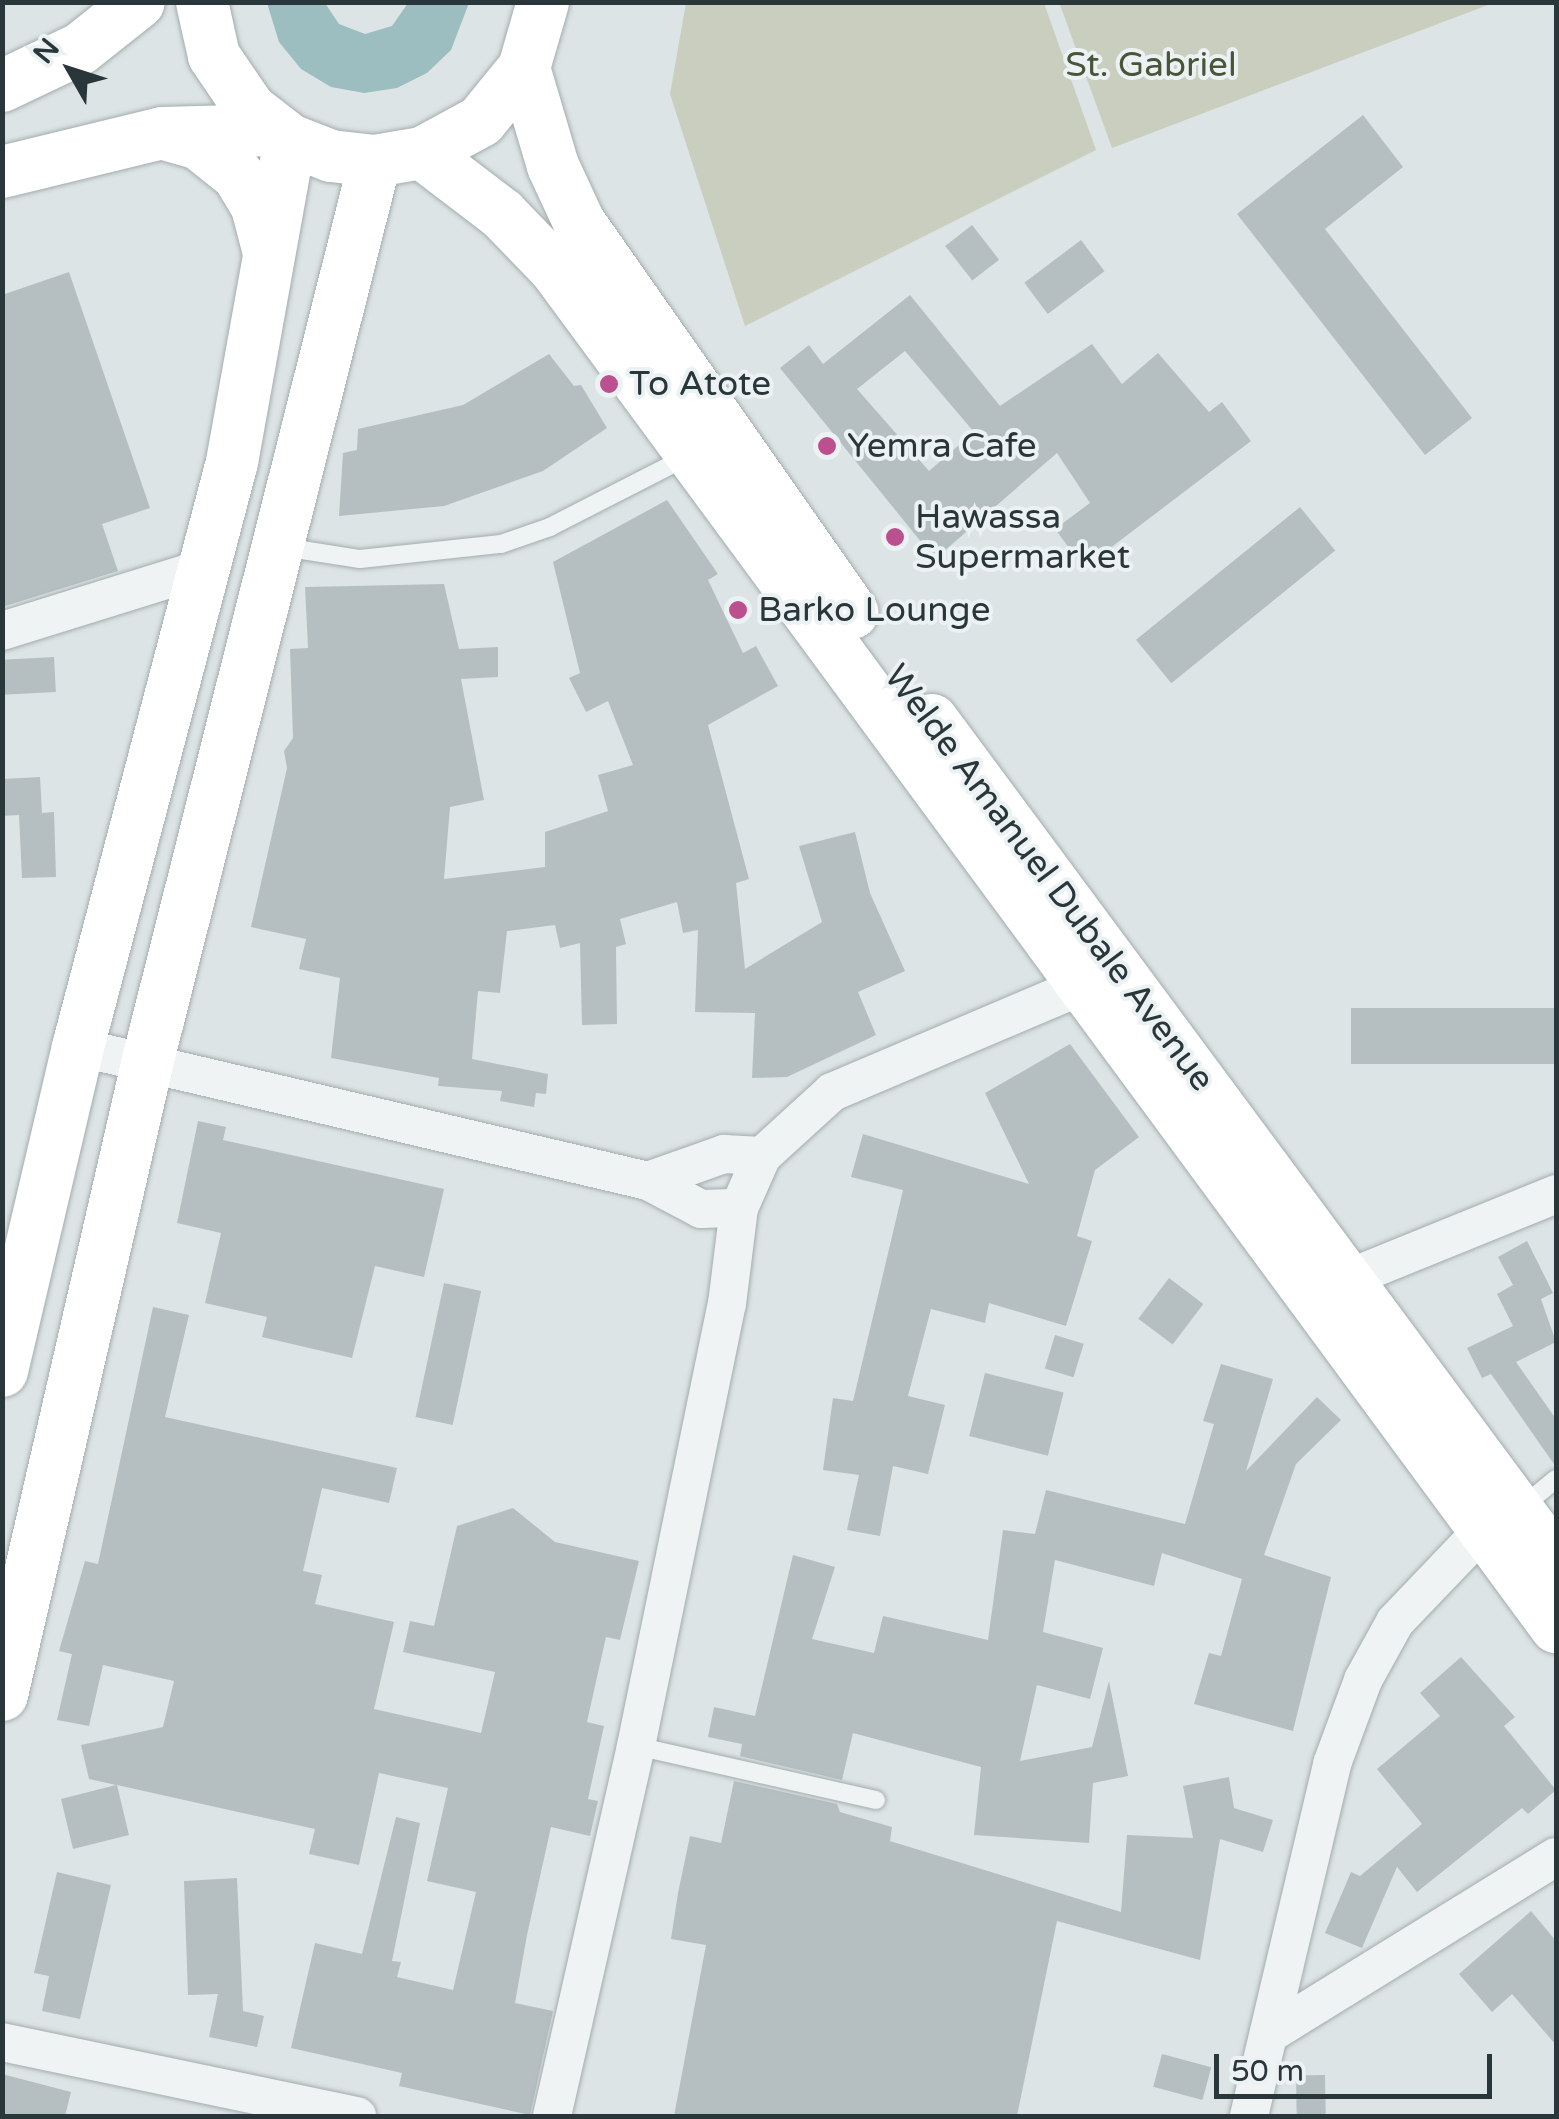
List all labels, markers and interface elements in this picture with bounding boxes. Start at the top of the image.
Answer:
north arrow [20,20,120,120]
text: N [26,32,67,71]
park label: St. Gabriel [1065,44,1237,86]
place label: To Atote [629,363,771,405]
marker: To Atote [598,373,620,395]
place label: Yemra Cafe [847,425,1037,467]
marker: Yemra Cafe [816,435,838,457]
place label: Hawassa Supermarket [915,496,1130,578]
marker: Hawassa Supermarket [884,526,906,548]
place label: Barko Lounge [758,589,990,631]
marker: Barko Lounge [727,599,749,621]
street label: Welde Amanuel Dubale Avenue [875,656,1223,1100]
scale bar [1219,2034,1496,2096]
text: 50 m [1231,2053,1304,2090]

